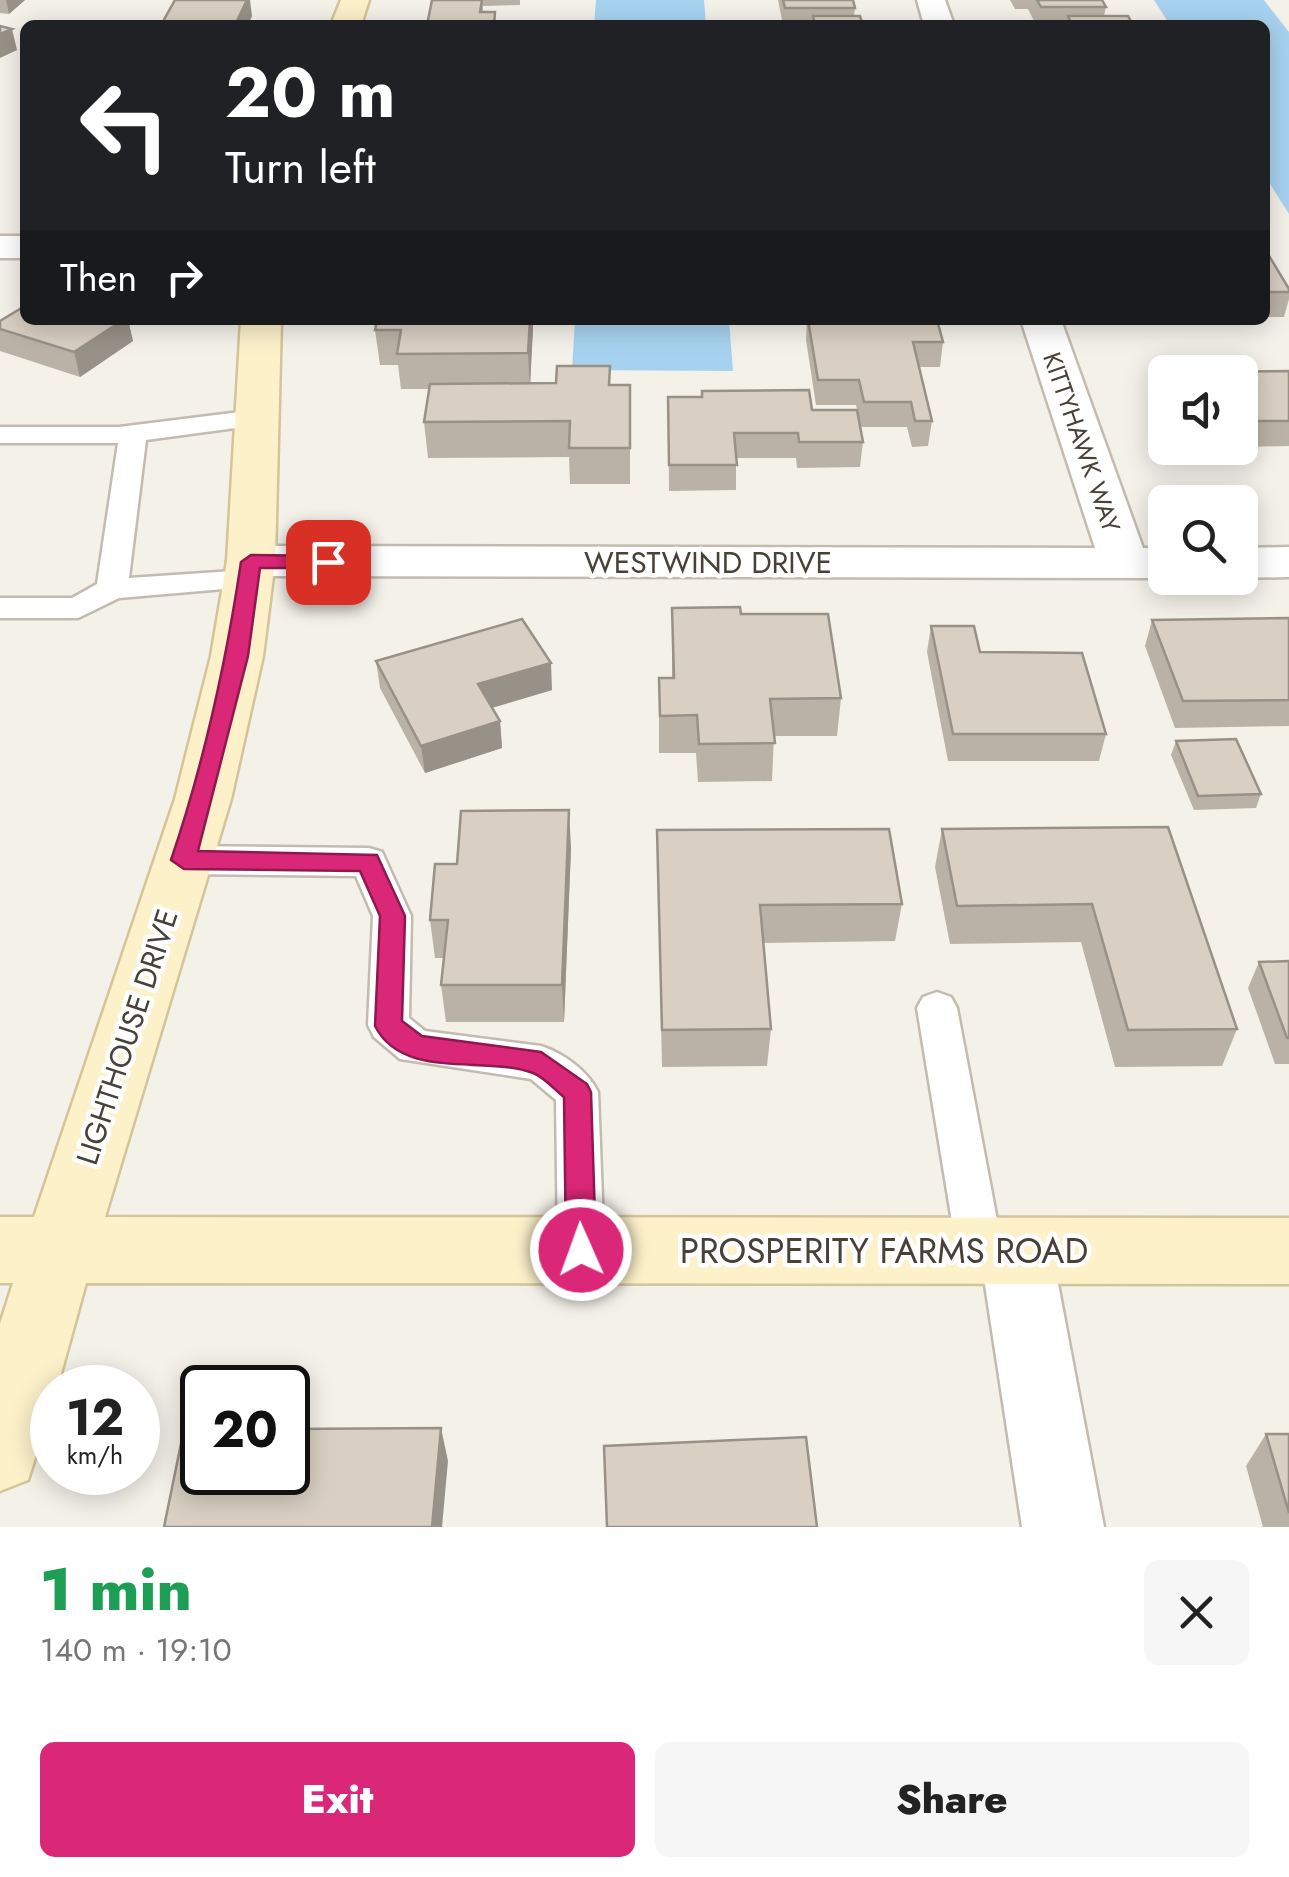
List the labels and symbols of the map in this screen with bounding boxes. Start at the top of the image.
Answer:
street label: KITTYHAWK WAY [1034,347,1130,537]
pin [286,520,371,605]
street label: WESTWIND DRIVE [584,541,832,584]
street label: LIGHTHOUSE DRIVE [65,904,189,1170]
position arrow [529,1198,633,1302]
street label: PROSPERITY FARMS ROAD [680,1226,1088,1276]
speed limit sign: 20 [180,1365,310,1495]

